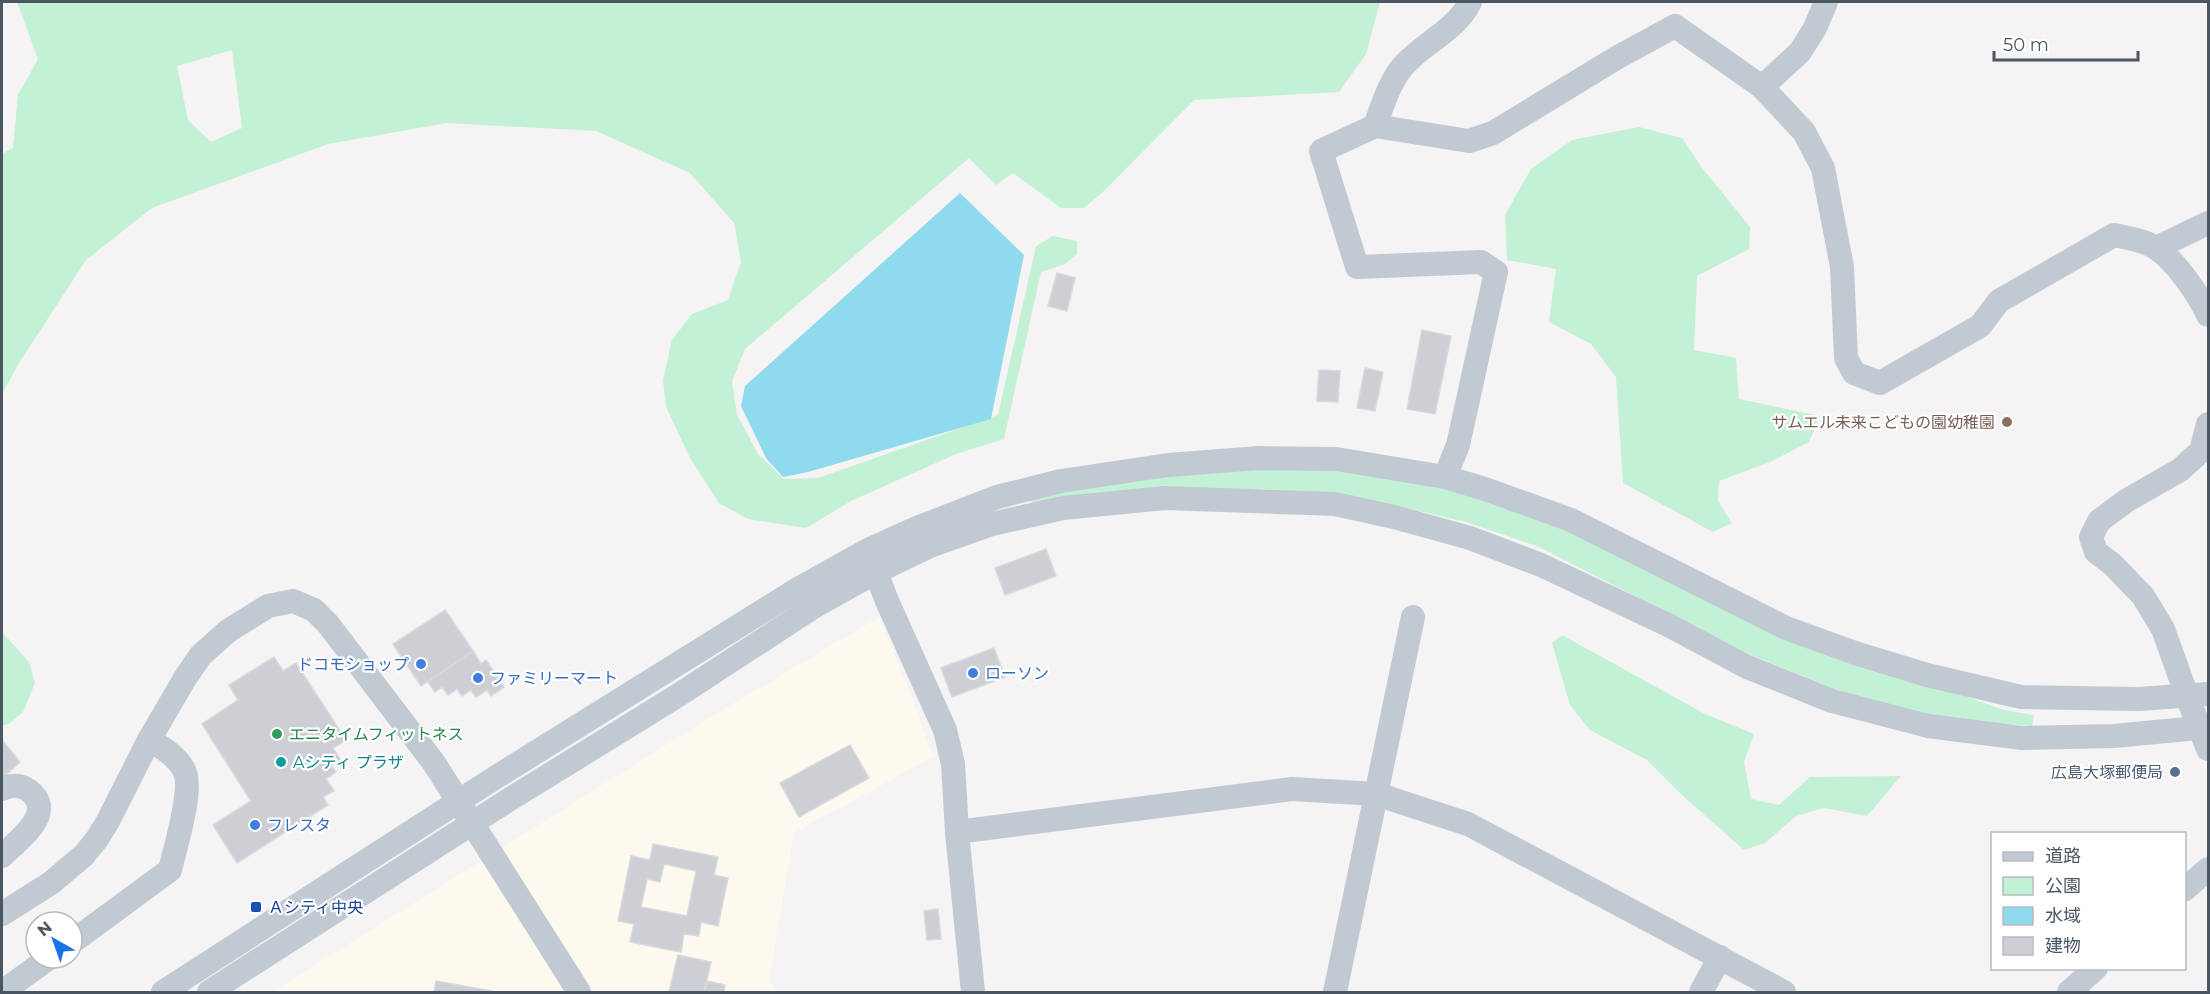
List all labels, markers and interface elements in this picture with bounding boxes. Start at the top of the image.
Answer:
scale bar [1994,24,2138,62]
text: 50 m [2003,34,2049,56]
place label: サムエル未来こどもの園幼稚園 [1771,413,1995,432]
marker: サムエル未来こどもの園幼稚園 [2000,415,2014,429]
place label: ドコモショップ [297,655,409,674]
marker: ドコモショップ [414,657,428,671]
place label: ローソン [985,664,1049,683]
marker: ローソン [966,666,980,680]
place label: ファミリーマート [490,669,618,688]
marker: ファミリーマート [471,671,485,685]
place label: エニタイムフィットネス [289,725,463,744]
marker: エニタイムフィットネス [270,727,284,741]
place label: Aシティ プラザ [293,753,404,772]
marker: Aシティ プラザ [274,755,288,769]
place label: 広島大塚郵便局 [2051,763,2163,782]
marker: 広島大塚郵便局 [2168,765,2182,779]
place label: フレスタ [267,816,331,835]
marker: フレスタ [248,818,262,832]
legend [1991,832,2186,970]
text: 道路 [2045,845,2081,867]
text: 公園 [2045,875,2081,897]
place label: Ａシティ中央 [268,898,363,917]
marker: Ａシティ中央 [249,900,263,914]
text: 水域 [2045,905,2081,927]
north arrow [24,910,84,970]
text: N [34,917,56,940]
text: 建物 [2045,935,2081,957]

